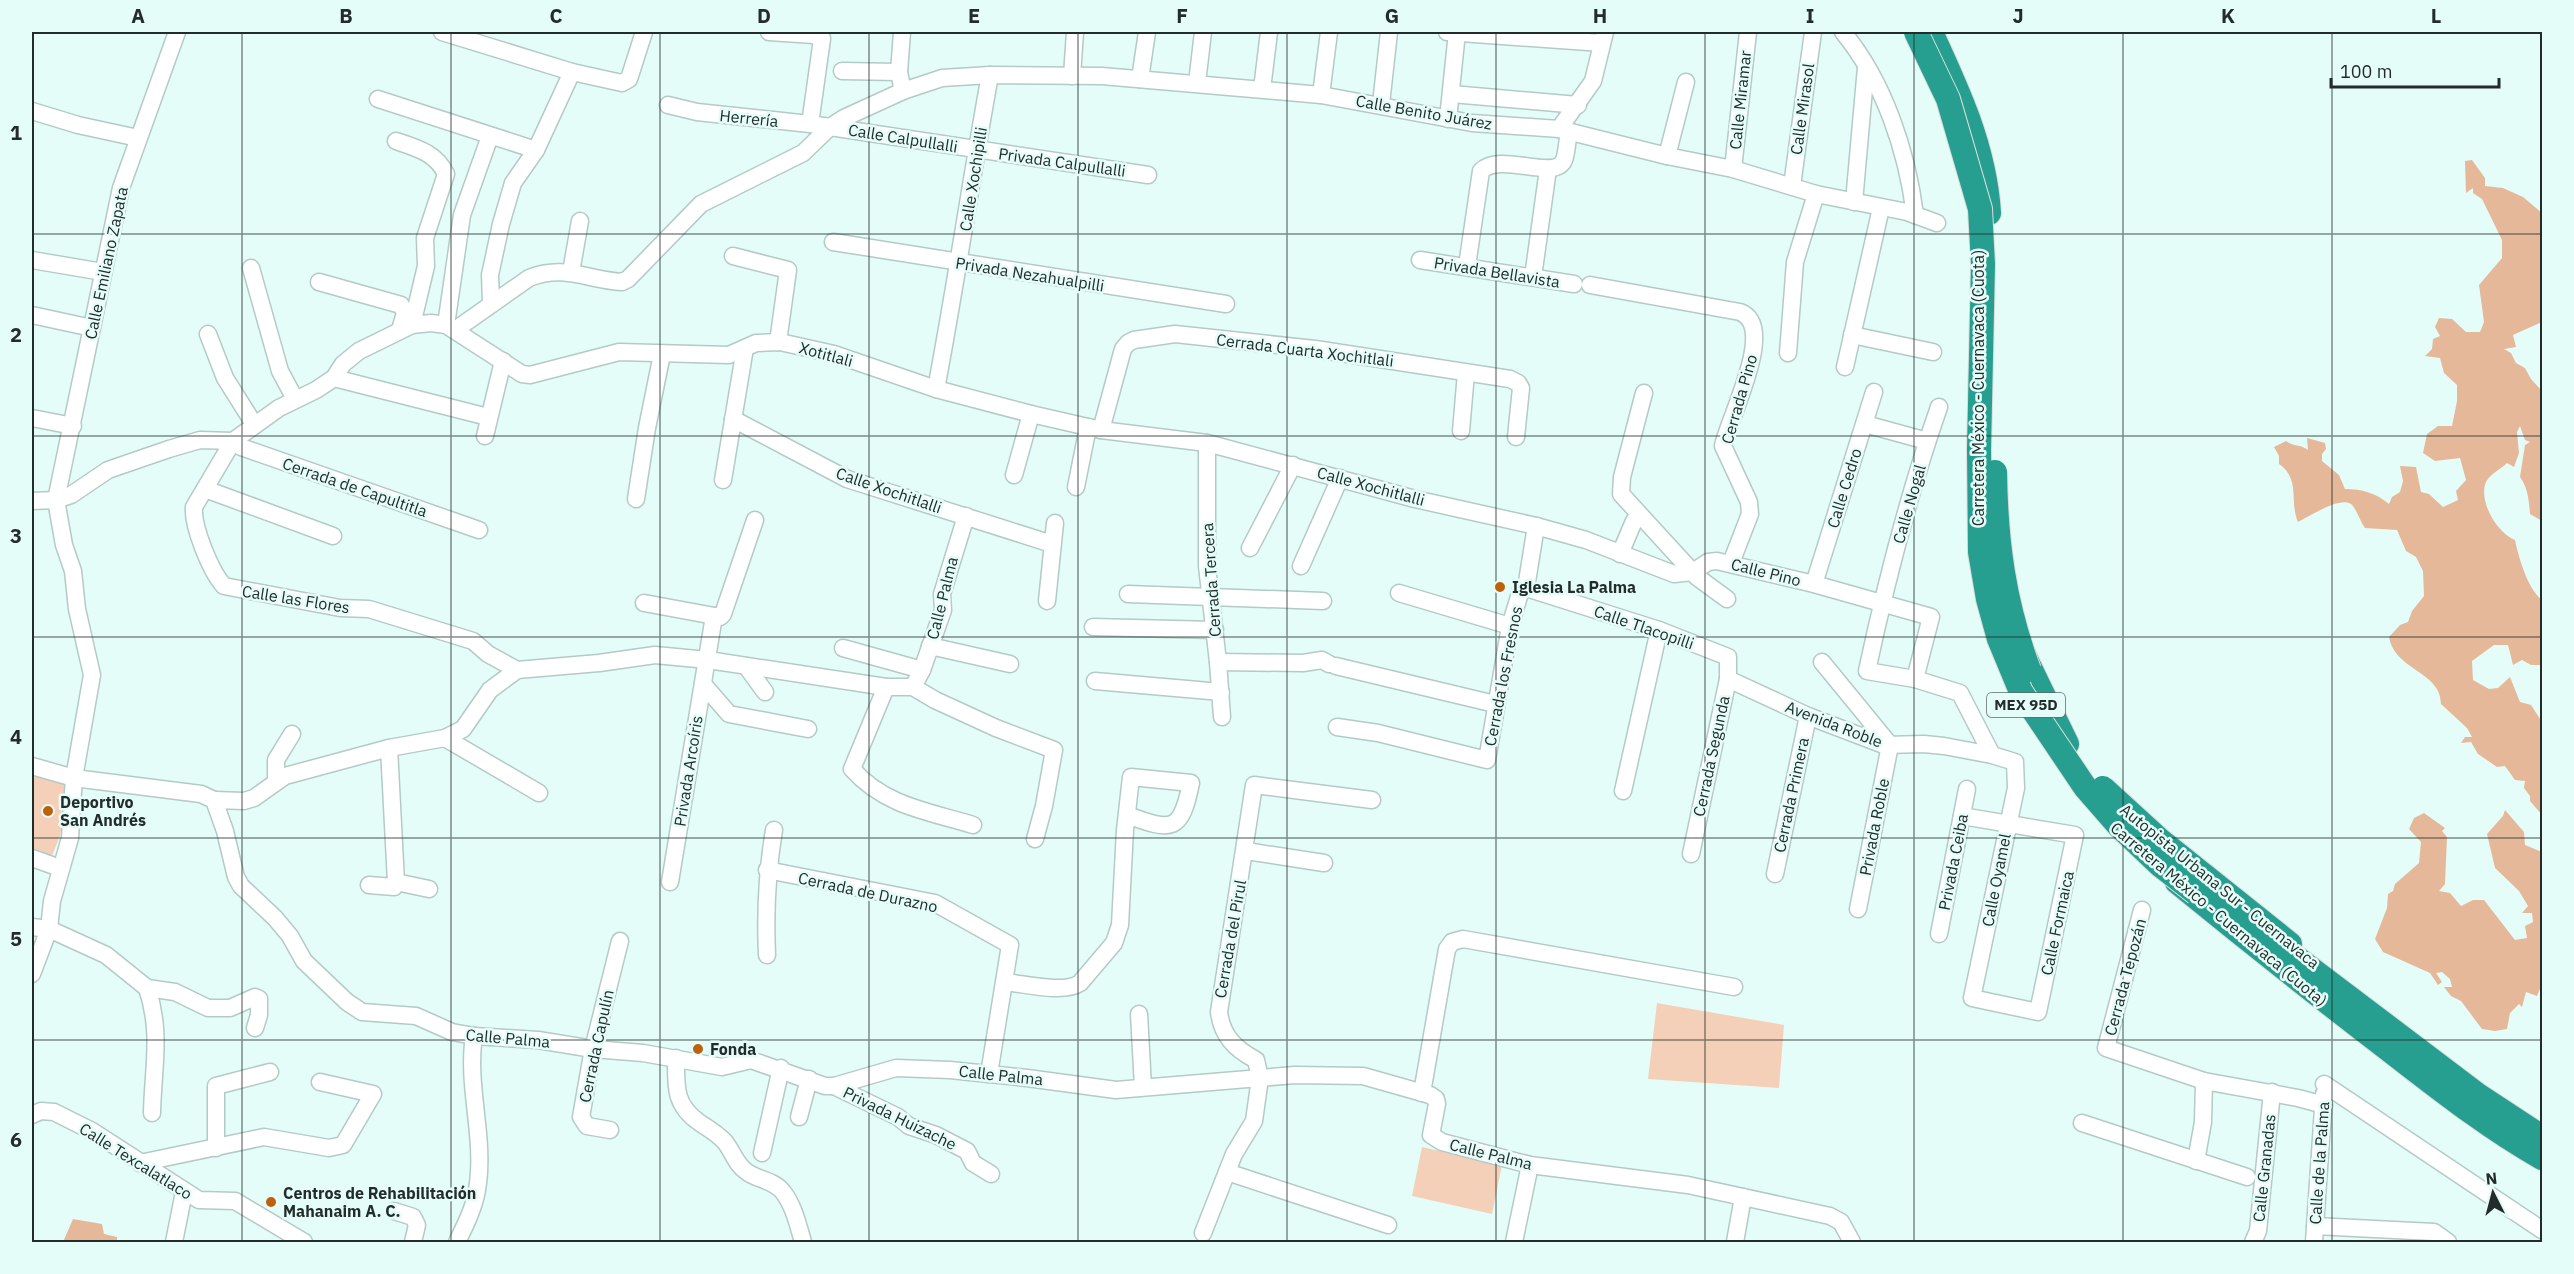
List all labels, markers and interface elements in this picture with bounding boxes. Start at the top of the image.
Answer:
text: A [131,2,145,29]
text: B [339,2,353,29]
text: C [549,2,563,29]
text: D [757,2,771,29]
text: E [968,2,980,29]
text: F [1176,2,1188,29]
text: G [1385,2,1399,29]
text: H [1593,2,1607,29]
text: I [1806,2,1814,29]
text: J [2012,2,2024,29]
text: K [2221,2,2235,29]
text: L [2431,2,2441,29]
street label: Calle Miramar [1725,49,1755,150]
scale bar [2331,51,2499,89]
text: 100 m [2340,60,2392,83]
street label: Calle Mirasol [1786,62,1818,156]
street label: Calle Benito Juárez [1354,90,1494,134]
street label: Herrería [719,105,780,131]
text: 1 [10,119,22,146]
street label: Calle Calpullalli [847,119,959,157]
street label: Calle Xochipilli [955,125,991,233]
street label: Privada Calpullalli [997,143,1127,181]
street label: Calle Emiliano Zapata [80,184,132,341]
street label: Carretera México - Cuernavaca (Cuota) [1968,250,1988,526]
street label: Privada Nezahualpilli [954,252,1106,296]
street label: Privada Bellavista [1433,252,1562,292]
text: 2 [10,321,22,348]
street label: Cerrada Cuarta Xochitlali [1215,329,1395,371]
street label: Xotitlali [797,337,855,371]
street label: Cerrada Pino [1717,352,1761,446]
street label: Calle Cedro [1822,446,1866,530]
street label: Cerrada de Capultitla [280,453,430,521]
street label: Calle Xochitlalli [1315,462,1427,510]
street label: Calle Nogal [1888,462,1930,546]
street label: Calle Xochitlalli [834,463,944,517]
text: 3 [10,522,22,549]
street label: Cerrada Tercera [1197,522,1225,638]
street label: Calle Palma [922,554,962,641]
street label: Calle Pino [1729,554,1803,590]
place label: Iglesia La Palma [1512,577,1636,597]
marker: Iglesia La Palma [1493,580,1507,594]
street label: Calle las Flores [241,581,351,617]
street label: Calle Tlacopilli [1591,601,1697,653]
street label: Cerrada los Fresnos [1480,604,1526,748]
street label: Cerrada Segunda [1688,693,1734,818]
road number: MEX 95D [1987,693,2065,717]
street label: Avenida Roble [1783,696,1886,752]
street label: Privada Arcoíris [669,714,707,828]
text: 4 [10,723,22,750]
street label: Cerrada Primera [1769,735,1813,854]
street label: Privada Roble [1855,776,1893,877]
place label: Deportivo San Andrés [60,792,146,830]
street label: Autopista Urbana Sur - Cuernavaca [2116,799,2324,973]
marker: Deportivo San Andrés [41,804,55,818]
street label: Privada Ceiba [1934,812,1972,912]
street label: Carretera México - Cuernavaca (Cuota) [2107,817,2331,1011]
street label: Calle Oyamel [1977,832,2015,928]
street label: Cerrada de Durazno [796,867,940,917]
street label: Calle Formaica [2036,869,2078,977]
street label: Cerrada del Pirul [1210,878,1250,1000]
street label: Cerrada Tepozán [2100,916,2150,1038]
text: 5 [10,925,22,952]
street label: Cerrada Capulín [574,988,618,1104]
street label: Calle Palma [465,1024,551,1052]
place label: Fonda [710,1039,756,1059]
marker: Fonda [691,1042,705,1056]
street label: Calle Palma [958,1061,1045,1089]
street label: Privada Huizache [840,1082,960,1154]
street label: Calle de la Palma [2305,1100,2333,1225]
street label: Calle Granadas [2248,1113,2280,1223]
street label: Calle Texcalatlaco [76,1118,196,1204]
text: 6 [10,1126,22,1153]
street label: Calle Palma [1448,1134,1535,1174]
north arrow [2463,1163,2523,1223]
text: N [2485,1168,2498,1189]
place label: Centros de Rehabilitación Mahanaim A. C. [283,1183,476,1221]
marker: Centros de Rehabilitación Mahanaim A. C. [264,1195,278,1209]

